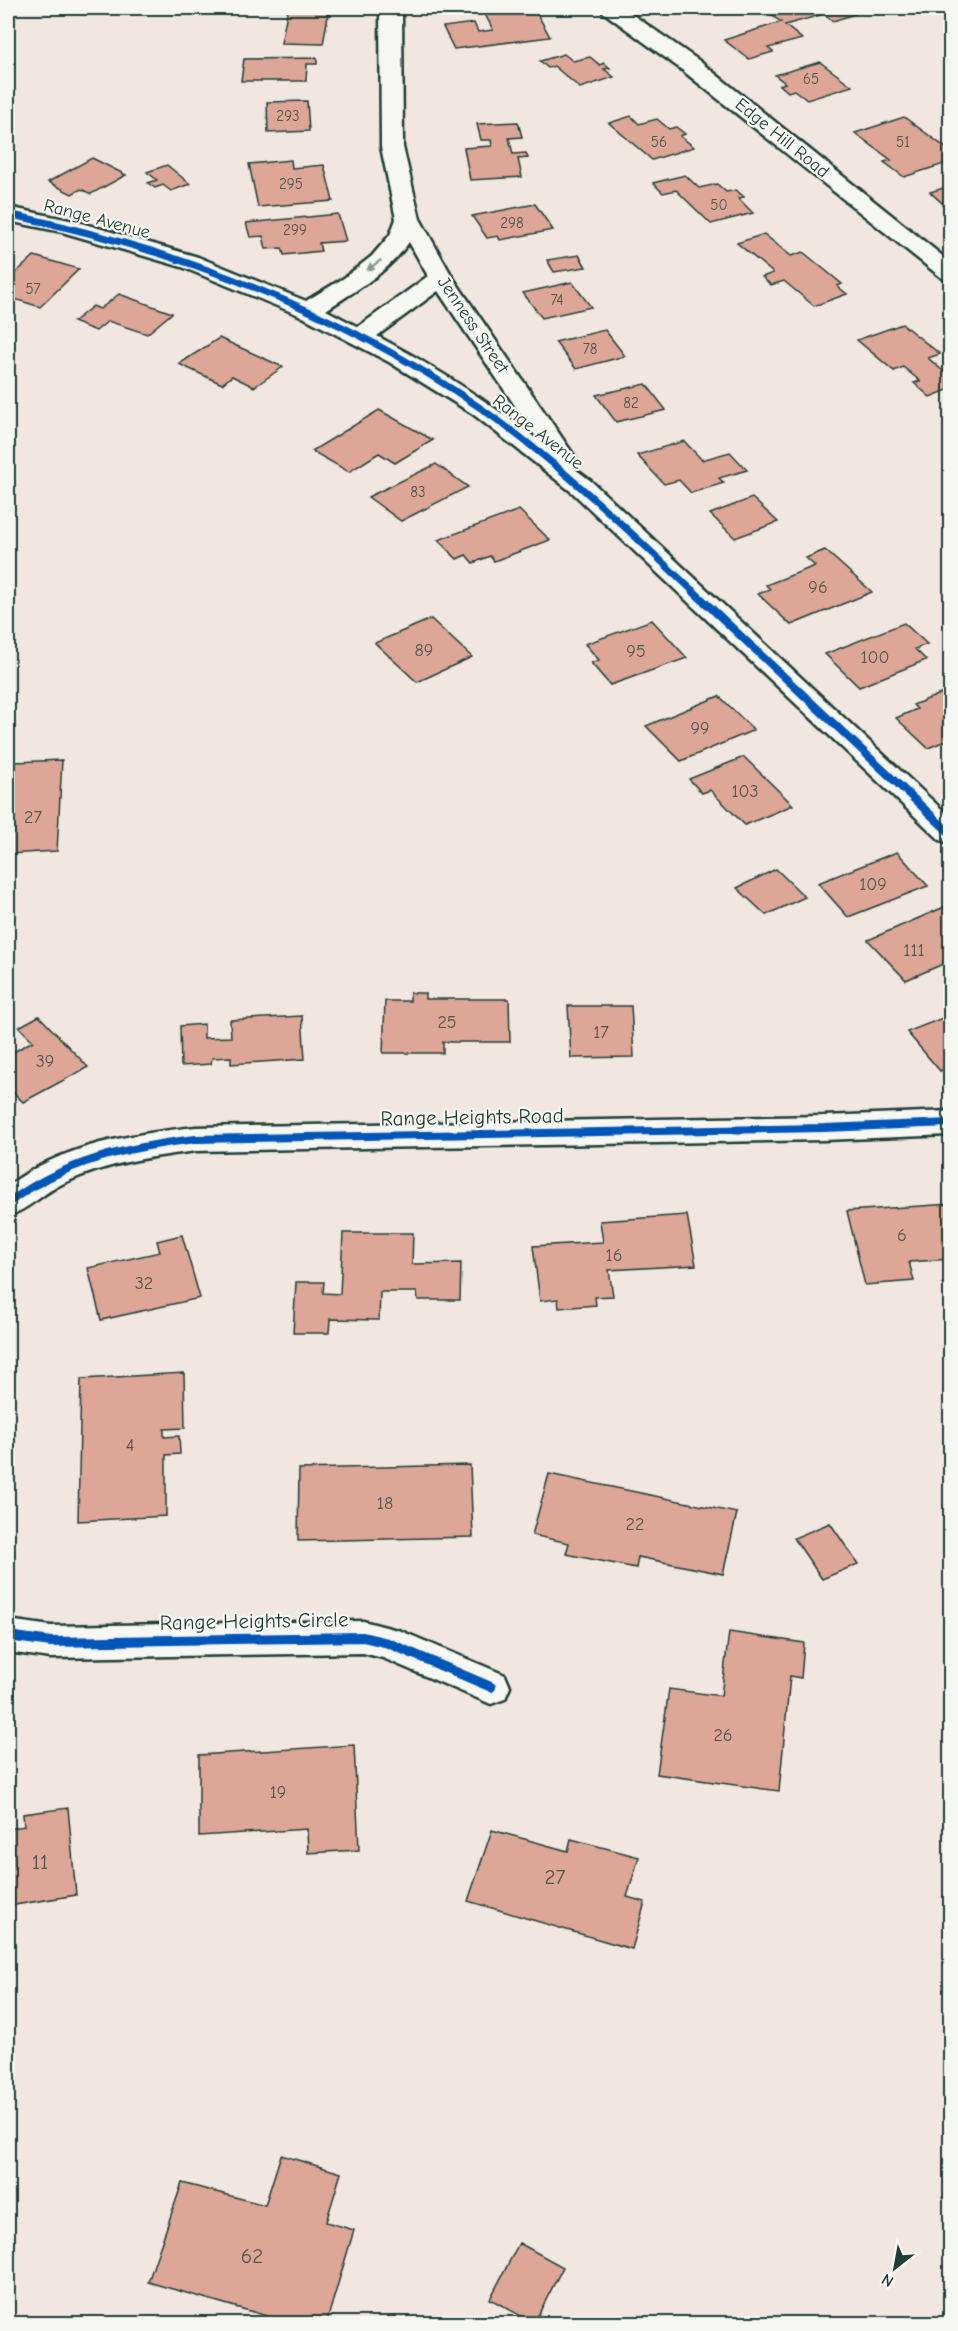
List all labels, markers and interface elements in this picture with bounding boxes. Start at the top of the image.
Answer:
house number: 65 [803,70,819,88]
street label: Edge Hill Road [731,94,833,182]
house number: 293 [276,107,300,125]
house number: 56 [651,133,667,151]
house number: 51 [896,133,910,151]
house number: 295 [279,175,303,193]
street label: Range Avenue [42,195,152,243]
house number: 50 [710,196,728,214]
house number: 298 [500,214,524,232]
house number: 299 [283,221,307,239]
one-way arrow [367,259,383,271]
street label: Jenness Street [433,273,514,378]
house number: 57 [25,280,41,298]
house number: 74 [550,291,564,309]
house number: 78 [583,340,597,358]
street label: Range Avenue [489,390,587,474]
house number: 82 [623,394,639,412]
house number: 83 [410,483,426,501]
house number: 96 [808,577,828,598]
house number: 89 [415,640,433,661]
house number: 95 [626,641,646,662]
house number: 100 [860,647,890,668]
house number: 99 [690,718,710,739]
house number: 103 [731,781,759,802]
house number: 27 [24,807,42,828]
house number: 109 [859,874,887,895]
house number: 111 [903,940,925,961]
house number: 25 [437,1012,457,1033]
house number: 17 [593,1022,609,1043]
house number: 39 [36,1051,54,1072]
street label: Range Heights Road [380,1103,564,1131]
house number: 6 [897,1225,907,1246]
house number: 16 [606,1245,622,1266]
house number: 32 [135,1273,153,1294]
house number: 4 [126,1435,134,1456]
house number: 18 [377,1493,393,1514]
house number: 22 [626,1514,644,1535]
street label: Range Heights Circle [160,1607,348,1635]
house number: 26 [713,1725,733,1746]
house number: 19 [270,1782,286,1803]
house number: 11 [32,1850,48,1874]
house number: 27 [545,1865,566,1889]
north arrow [865,2238,925,2298]
house number: 62 [241,2244,263,2268]
text: N [879,2270,897,2290]

